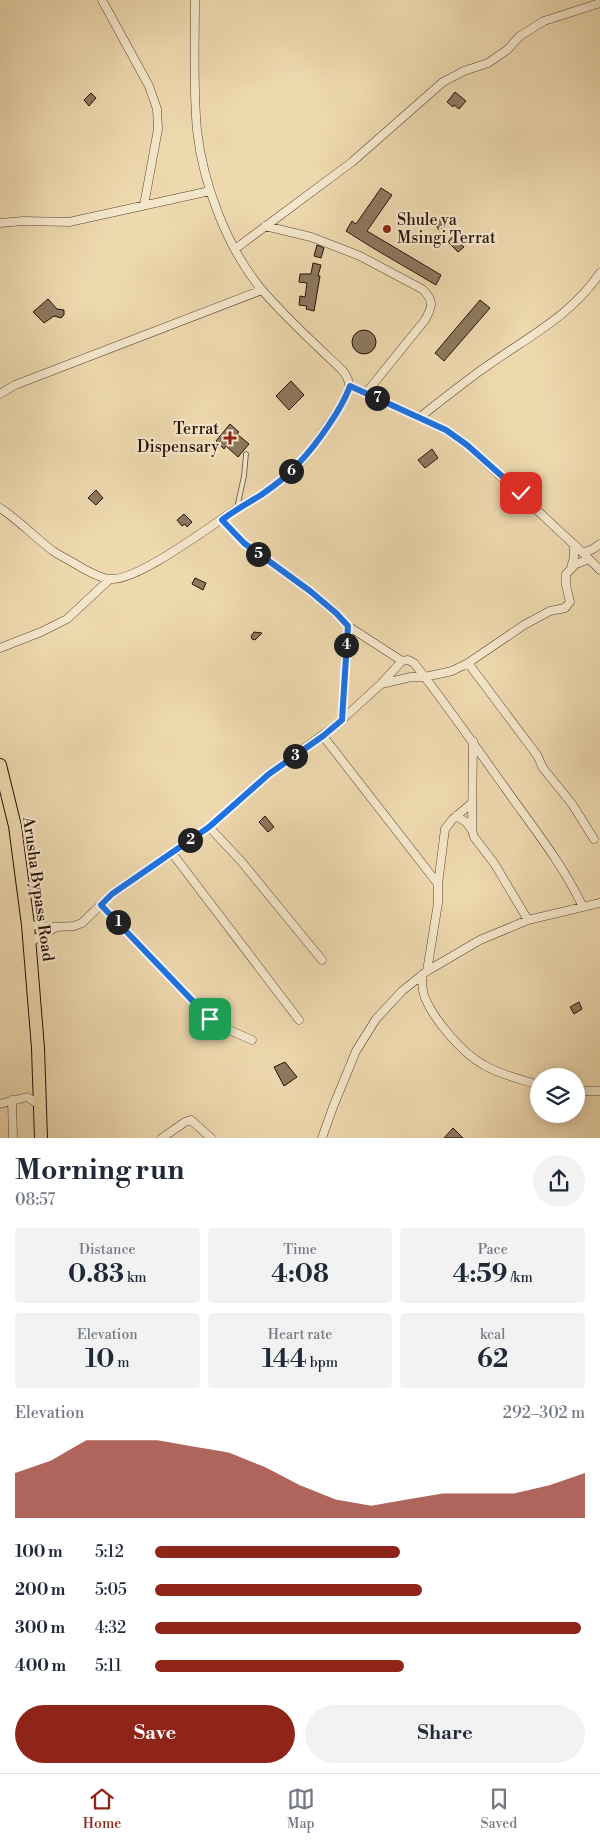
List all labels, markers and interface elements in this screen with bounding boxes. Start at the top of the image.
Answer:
place label: Shule ya Msingi Terrat [397,210,496,248]
marker: Shule ya Msingi Terrat [381,223,393,235]
pin: 7 [364,386,390,410]
text: 7 [373,389,382,407]
place label: Terrat Dispensary [137,419,219,457]
marker: Terrat Dispensary [223,431,237,445]
pin: 6 [278,458,304,484]
text: 6 [287,462,296,480]
pin [500,472,542,514]
icon: check [507,479,535,507]
pin: 5 [246,542,270,566]
text: 5 [254,545,263,563]
pin: 4 [334,632,358,658]
text: 4 [342,636,351,654]
pin: 3 [282,744,308,768]
text: 3 [291,747,300,765]
street label: Arusha Bypass Road [18,814,58,963]
pin: 2 [178,828,202,852]
text: 2 [186,831,195,849]
pin: 1 [106,910,130,934]
text: 1 [115,913,122,931]
pin [189,998,231,1040]
icon: arrive [196,1005,224,1033]
map controls [530,1068,585,1123]
button: layers [530,1068,585,1123]
text: Morning run [15,1153,184,1188]
button: share [533,1155,585,1207]
text: 08:57 [15,1190,55,1210]
text: Distance [79,1241,136,1259]
text: Time [283,1241,317,1259]
text: Pace [478,1241,508,1259]
text: 0.83 [68,1259,124,1290]
text: 4:08 [271,1259,329,1290]
text: 4:59 [453,1259,508,1290]
text: km [124,1269,147,1287]
text: /km [508,1269,533,1287]
text: Elevation [77,1326,138,1344]
text: Heart rate [268,1326,332,1344]
text: kcal [480,1326,505,1344]
text: 10 [85,1344,114,1375]
text: 144 [262,1344,307,1375]
text: 62 [477,1344,508,1375]
text: m [114,1354,130,1372]
text: bpm [307,1354,338,1372]
text: Elevation [15,1403,84,1423]
text: 292–302 m [503,1403,585,1423]
text: 100 m [15,1542,63,1562]
text: 5:12 [95,1542,124,1562]
text: 200 m [15,1580,65,1600]
text: 5:05 [95,1580,127,1600]
text: 300 m [15,1618,65,1638]
text: 4:32 [95,1618,126,1638]
text: 400 m [15,1656,66,1676]
text: 5:11 [95,1656,122,1676]
button: Save [15,1705,295,1763]
button: Share [305,1705,585,1763]
tab: Home [83,1785,121,1833]
tab: Map [287,1785,315,1833]
tab: Saved [480,1785,517,1833]

